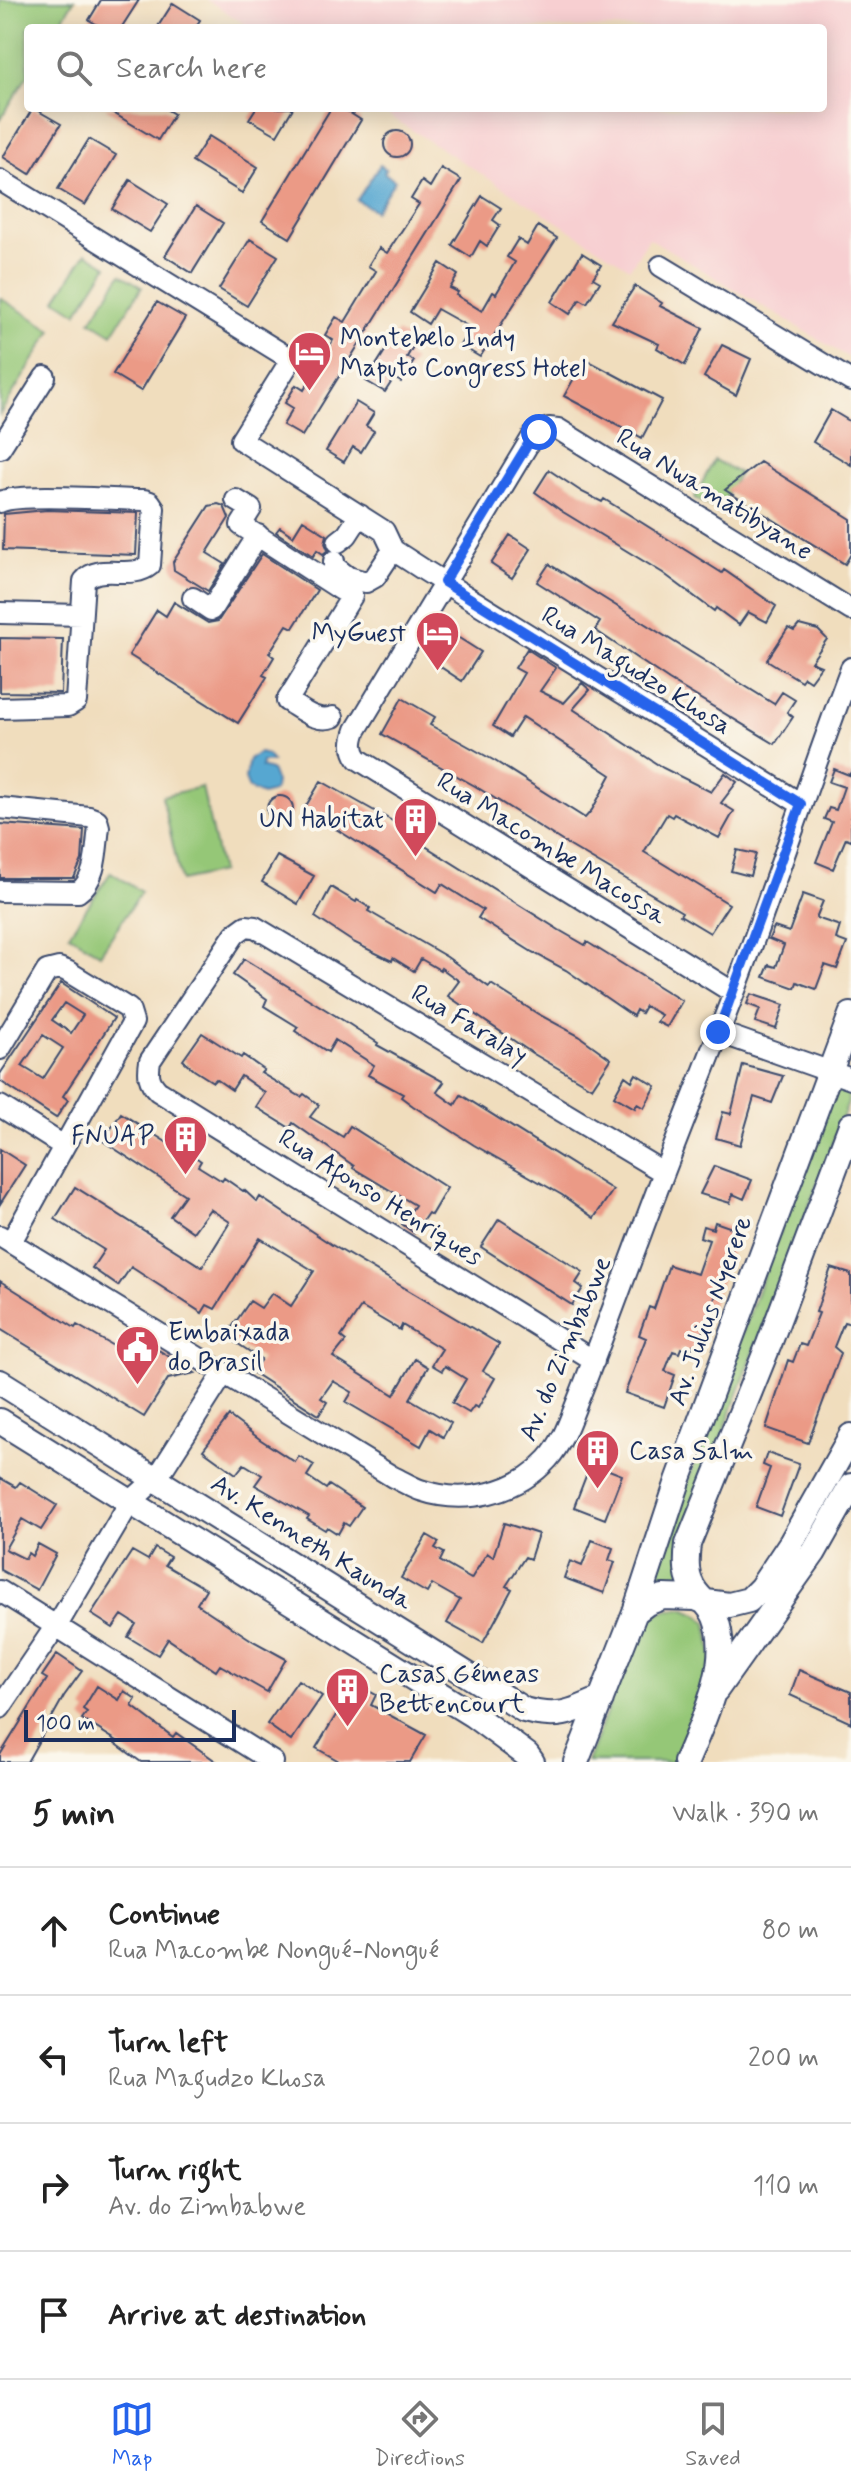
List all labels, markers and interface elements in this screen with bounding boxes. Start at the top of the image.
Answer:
search box [24,24,827,112]
icon: search [52,46,96,90]
text: Search here [116,49,267,88]
place label: Montebelo Indy Maputo Congress Hotel [340,322,586,388]
hotel icon: Montebelo Indy Maputo Congress Hotel [285,330,333,393]
route start [521,414,557,450]
street label: Rua Nwamatibyane [609,421,819,569]
street label: Rua Magudzo Khosa [533,599,737,746]
hotel icon: MyGuest [413,610,461,673]
place label: MyGuest [312,617,406,651]
street label: Rua Macombe Macossa [430,765,672,934]
building icon: UN Habitat [391,796,439,859]
place label: UN Habitat [259,803,384,837]
street label: Rua Faralay [404,977,534,1073]
route end [700,1014,736,1050]
building icon: FNUAP [161,1113,209,1176]
place label: FNUAP [71,1120,154,1154]
street label: Rua Afonso Henriques [270,1121,488,1276]
street label: Av. Julius Nyerere [661,1211,761,1411]
street label: Av. do Zimbabwe [512,1251,620,1447]
place label: Embaixada do Brasil [168,1316,290,1380]
public building icon: Embaixada do Brasil [113,1324,161,1387]
building icon: Casa Salm [574,1428,622,1491]
place label: Casa Salm [629,1435,754,1469]
street label: Av. Kenneth Kaunda [204,1467,419,1619]
place label: Casas Gémeas Bettencourt [379,1658,539,1722]
building icon: Casas Gémeas Bettencourt [324,1666,372,1729]
scale bar [24,1706,236,1742]
text: 100 m [36,1710,95,1738]
text: 5 min [32,1792,115,1837]
text: Walk · 390 m [672,1797,819,1831]
text: Continue [108,1895,220,1934]
icon: ahead [32,1909,76,1953]
text: 80 m [762,1914,819,1948]
text: Rua Macombe Nongué-Nongué [108,1934,439,1968]
text: Turn left [108,2023,228,2062]
icon: left [32,2037,76,2081]
text: 200 m [748,2042,819,2076]
text: Rua Magudzo Khosa [108,2062,326,2096]
text: Turn right [108,2151,241,2190]
icon: right [32,2165,76,2209]
text: 110 m [753,2170,819,2204]
text: Av. do Zimbabwe [108,2190,306,2224]
icon: arrive [32,2293,76,2337]
text: Arrive at destination [108,2296,366,2335]
tab: Map [110,2397,154,2473]
tab: Directions [374,2397,465,2473]
tab: Saved [685,2397,741,2473]

